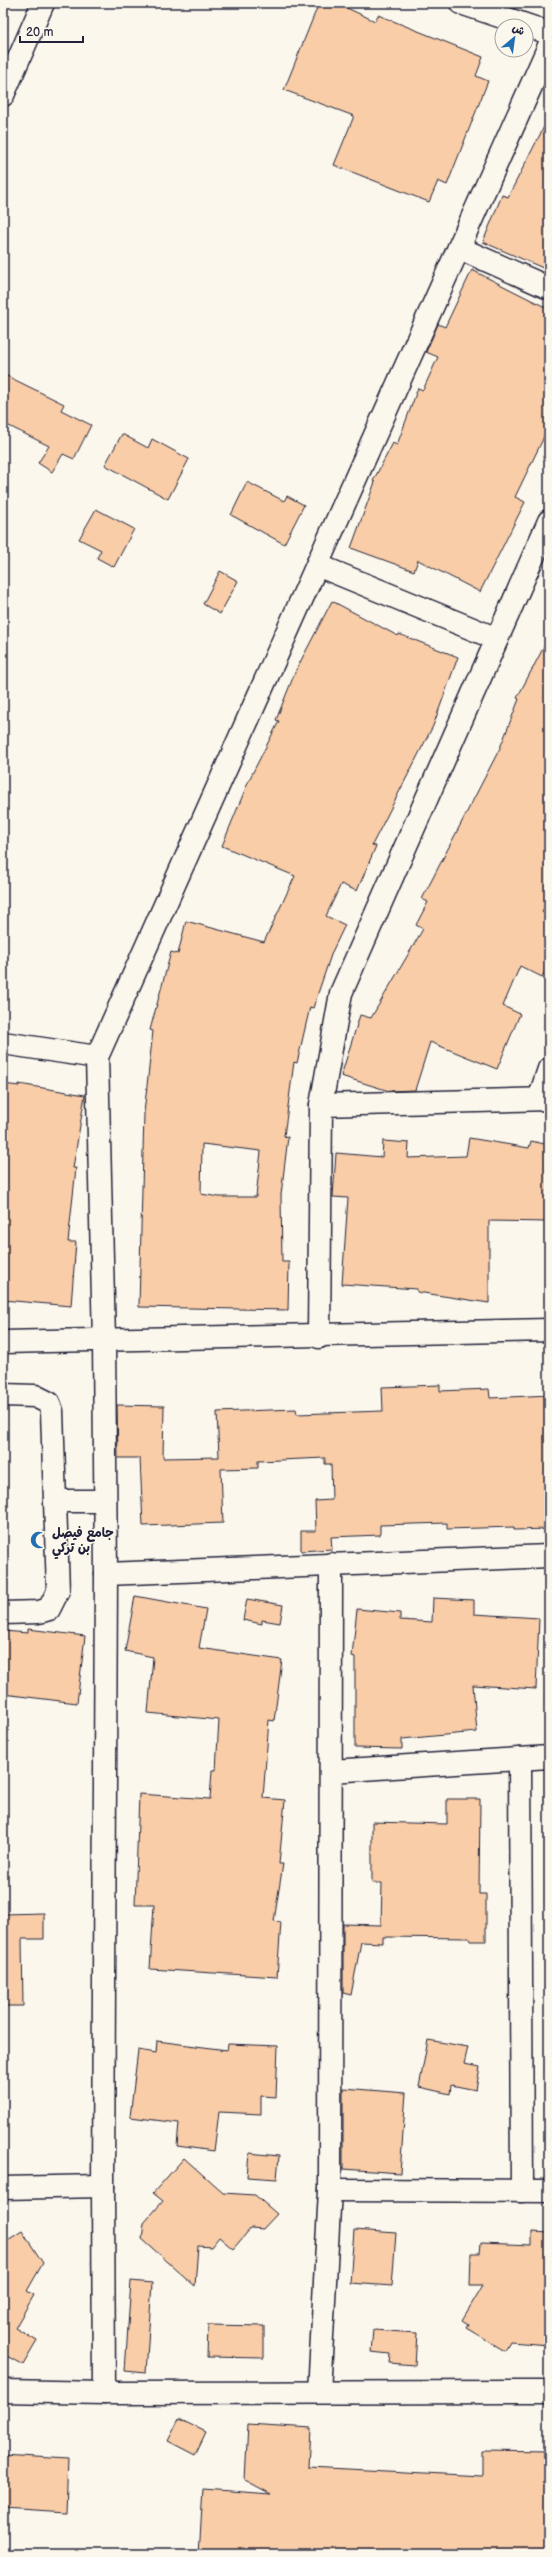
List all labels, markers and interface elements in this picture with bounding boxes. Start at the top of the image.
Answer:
scale bar [20,18,83,44]
north arrow [494,18,534,58]
text: ش [510,21,527,38]
text: 20 m [26,25,53,40]
place label: جامع فيصل بن تركي [52,1525,114,1560]
mosque icon: جامع فيصل بن تركي [29,1530,49,1550]

